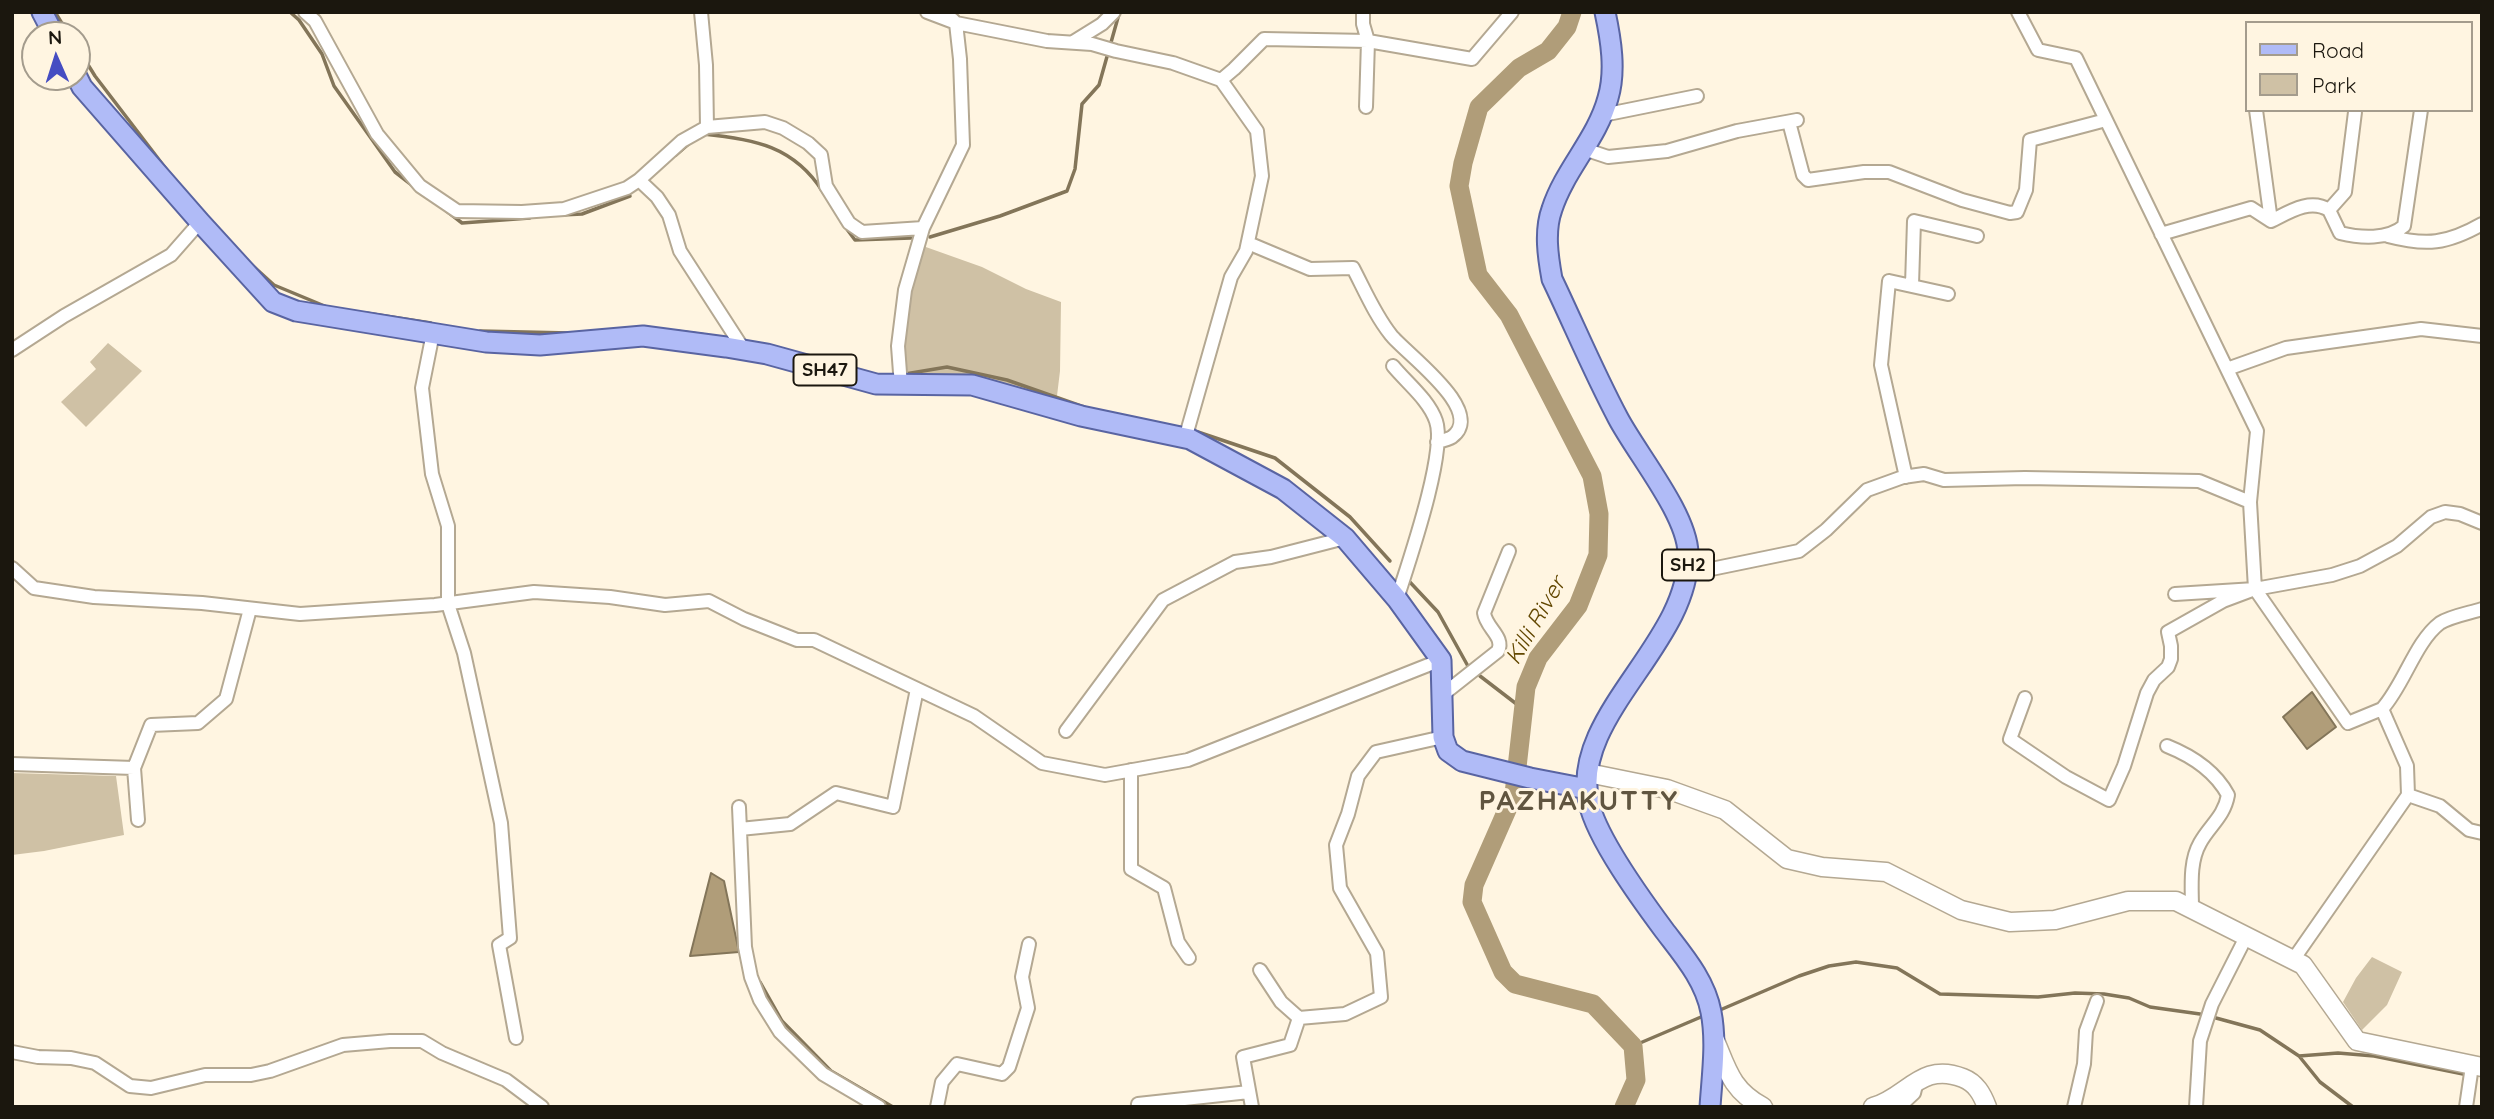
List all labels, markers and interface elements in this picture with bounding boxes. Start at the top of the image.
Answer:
north arrow [21,21,91,91]
legend [2246,21,2473,112]
text: N [47,25,63,49]
text: Road [2312,37,2364,63]
text: Park [2312,72,2356,98]
road number: SH47 [794,354,856,386]
road number: SH2 [1662,550,1714,580]
water label: Killi River [1500,572,1572,670]
district label: PAZHAKUTTY [1480,785,1678,819]

